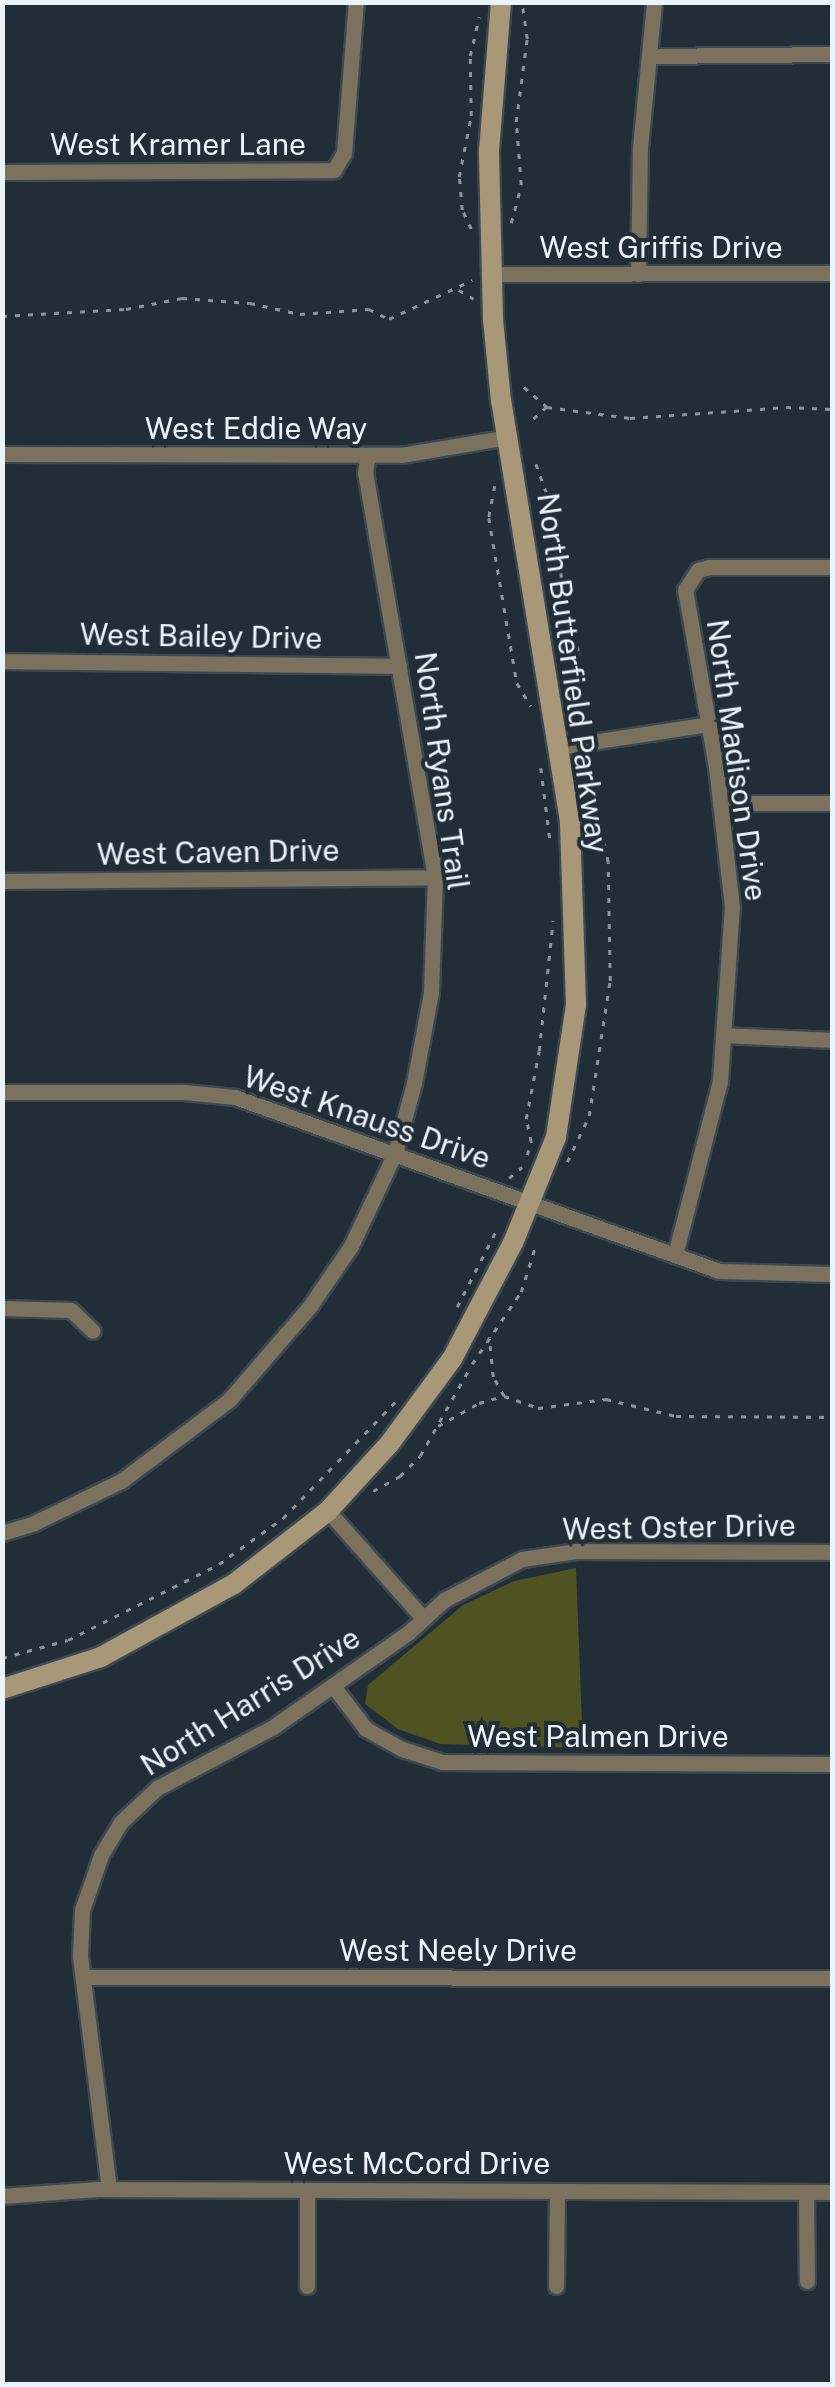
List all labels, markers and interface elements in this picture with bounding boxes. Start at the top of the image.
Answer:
street label: West Kramer Lane [50,126,306,162]
street label: West Griffis Drive [539,229,783,265]
street label: West Eddie Way [144,410,368,446]
street label: North Butterfield Parkway [530,490,616,856]
street label: West Bailey Drive [79,616,323,656]
street label: North Madison Drive [699,617,775,903]
street label: North Ryans Trail [407,649,477,893]
street label: West Caven Drive [96,832,340,872]
street label: West Knauss Drive [239,1058,495,1176]
street label: West Oster Drive [562,1507,796,1547]
street label: North Harris Drive [134,1619,366,1783]
street label: West Palmen Drive [467,1718,729,1754]
street label: West Neely Drive [339,1932,577,1968]
street label: West McCord Drive [284,2145,550,2181]

